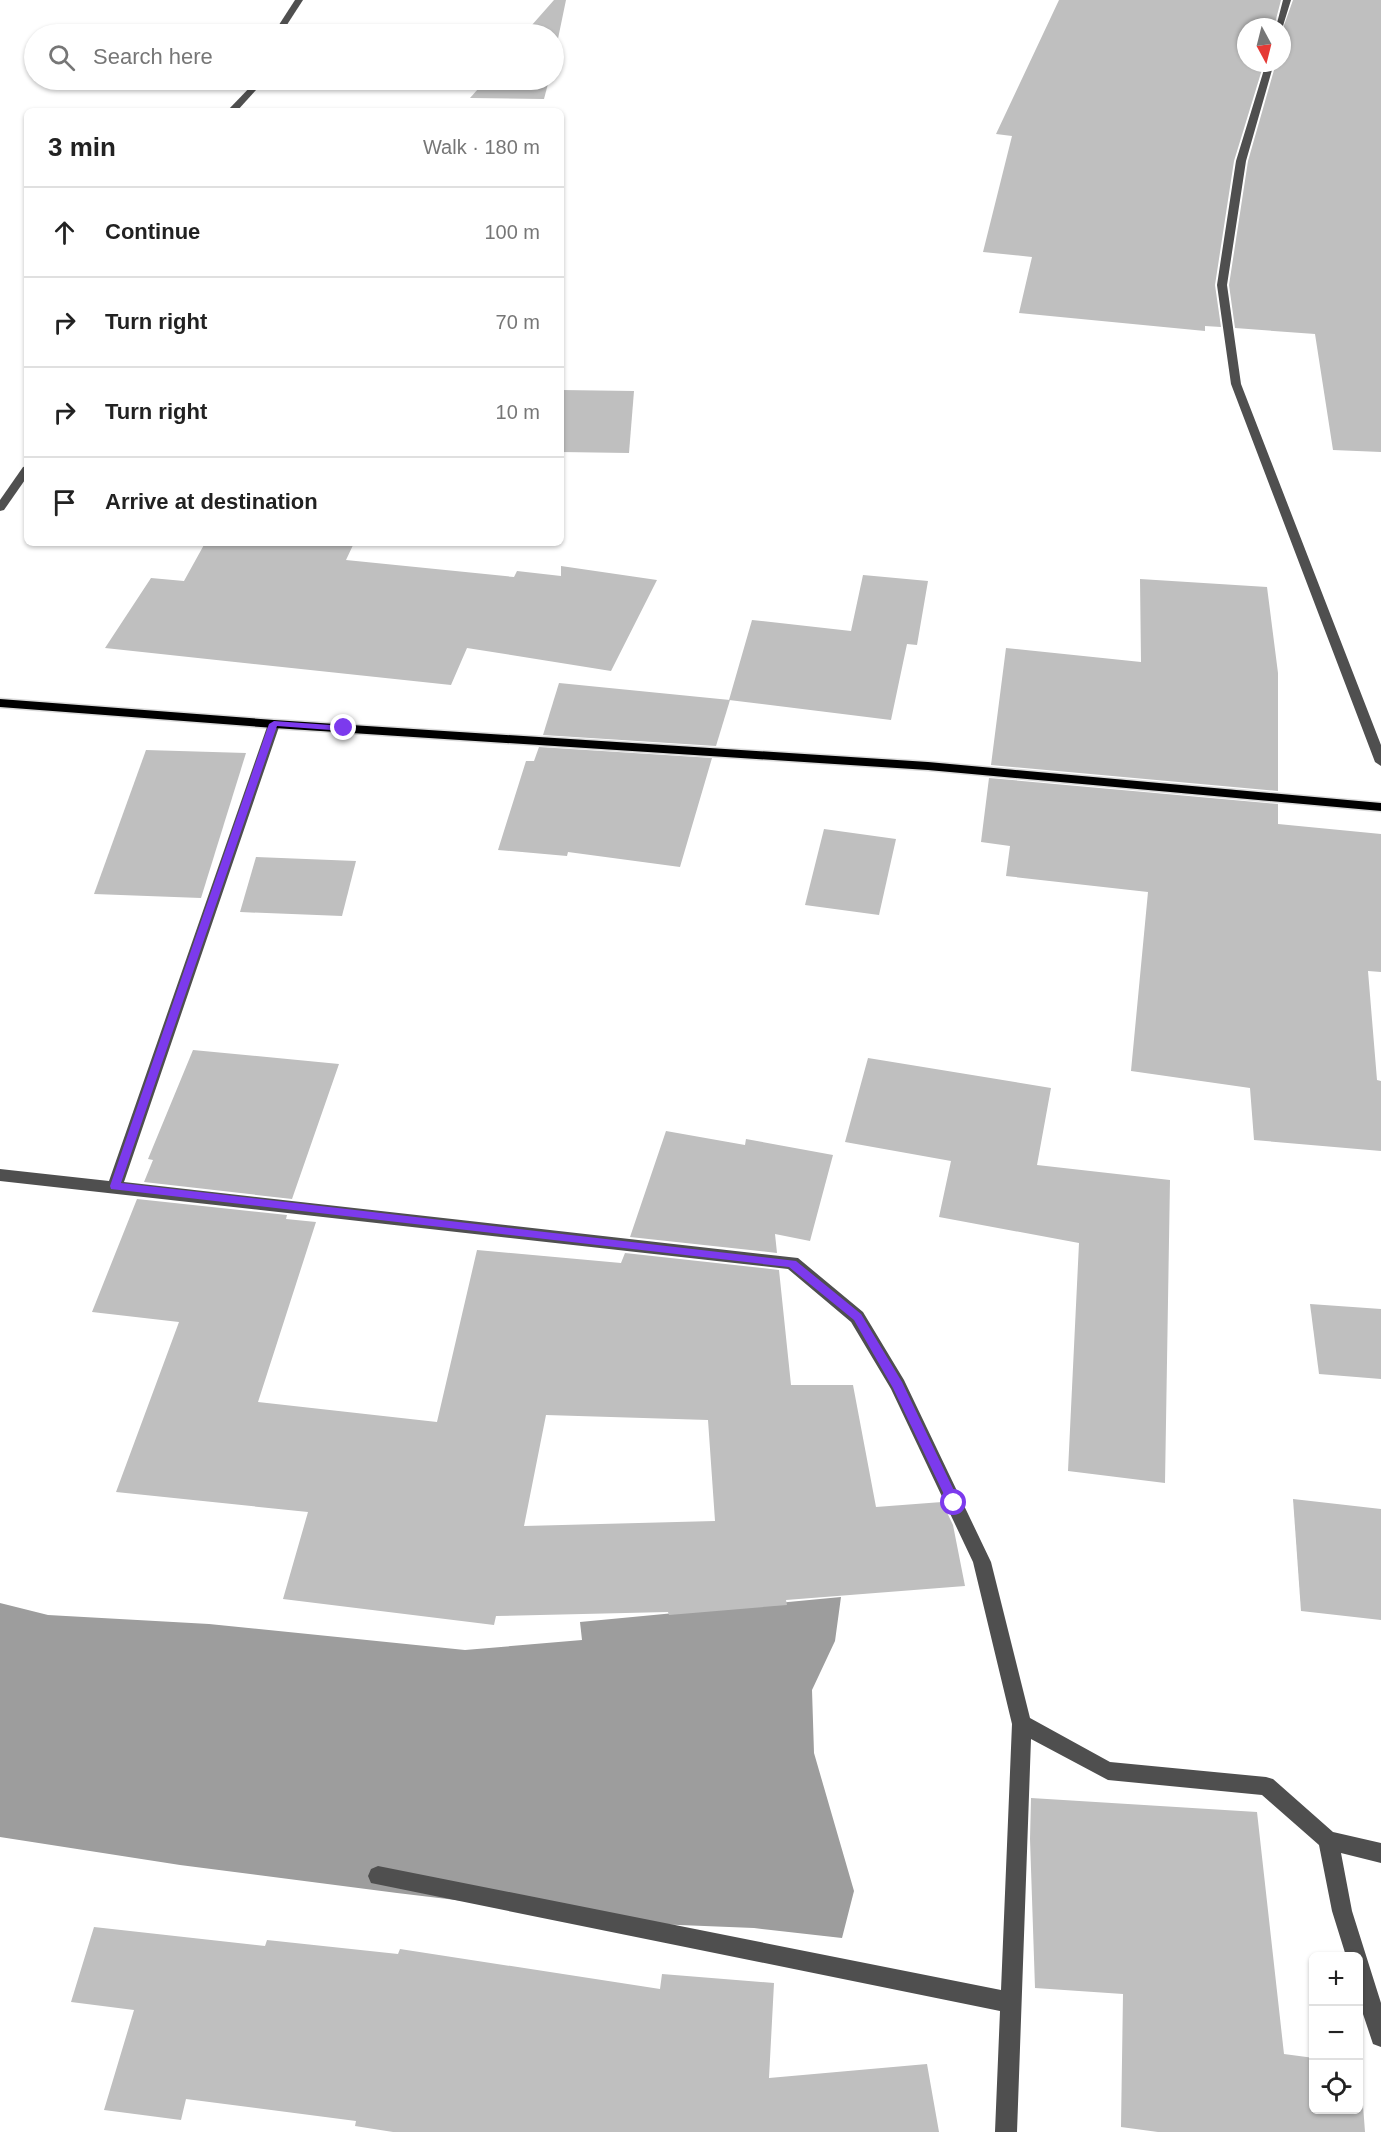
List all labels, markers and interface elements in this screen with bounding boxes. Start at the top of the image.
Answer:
north arrow [1237,18,1291,72]
search box [24,24,564,90]
icon: search [45,41,78,74]
text: Search here [93,44,213,69]
text: 3 min [48,132,116,162]
text: Walk · 180 m [423,136,540,158]
icon: ahead [48,216,81,249]
text: Continue [105,219,200,244]
text: 100 m [484,221,540,243]
icon: right [48,306,81,339]
text: Turn right [105,309,207,334]
text: 70 m [496,311,540,333]
icon: right [48,396,81,429]
text: Turn right [105,399,207,424]
text: 10 m [496,401,540,423]
icon: arrive [48,486,81,519]
text: Arrive at destination [105,489,318,514]
route end [330,714,356,740]
route start [940,1489,966,1515]
map controls [1309,1952,1363,2114]
button: + [1309,1952,1363,2006]
button: − [1309,2006,1363,2060]
button: locate [1309,2060,1363,2114]

